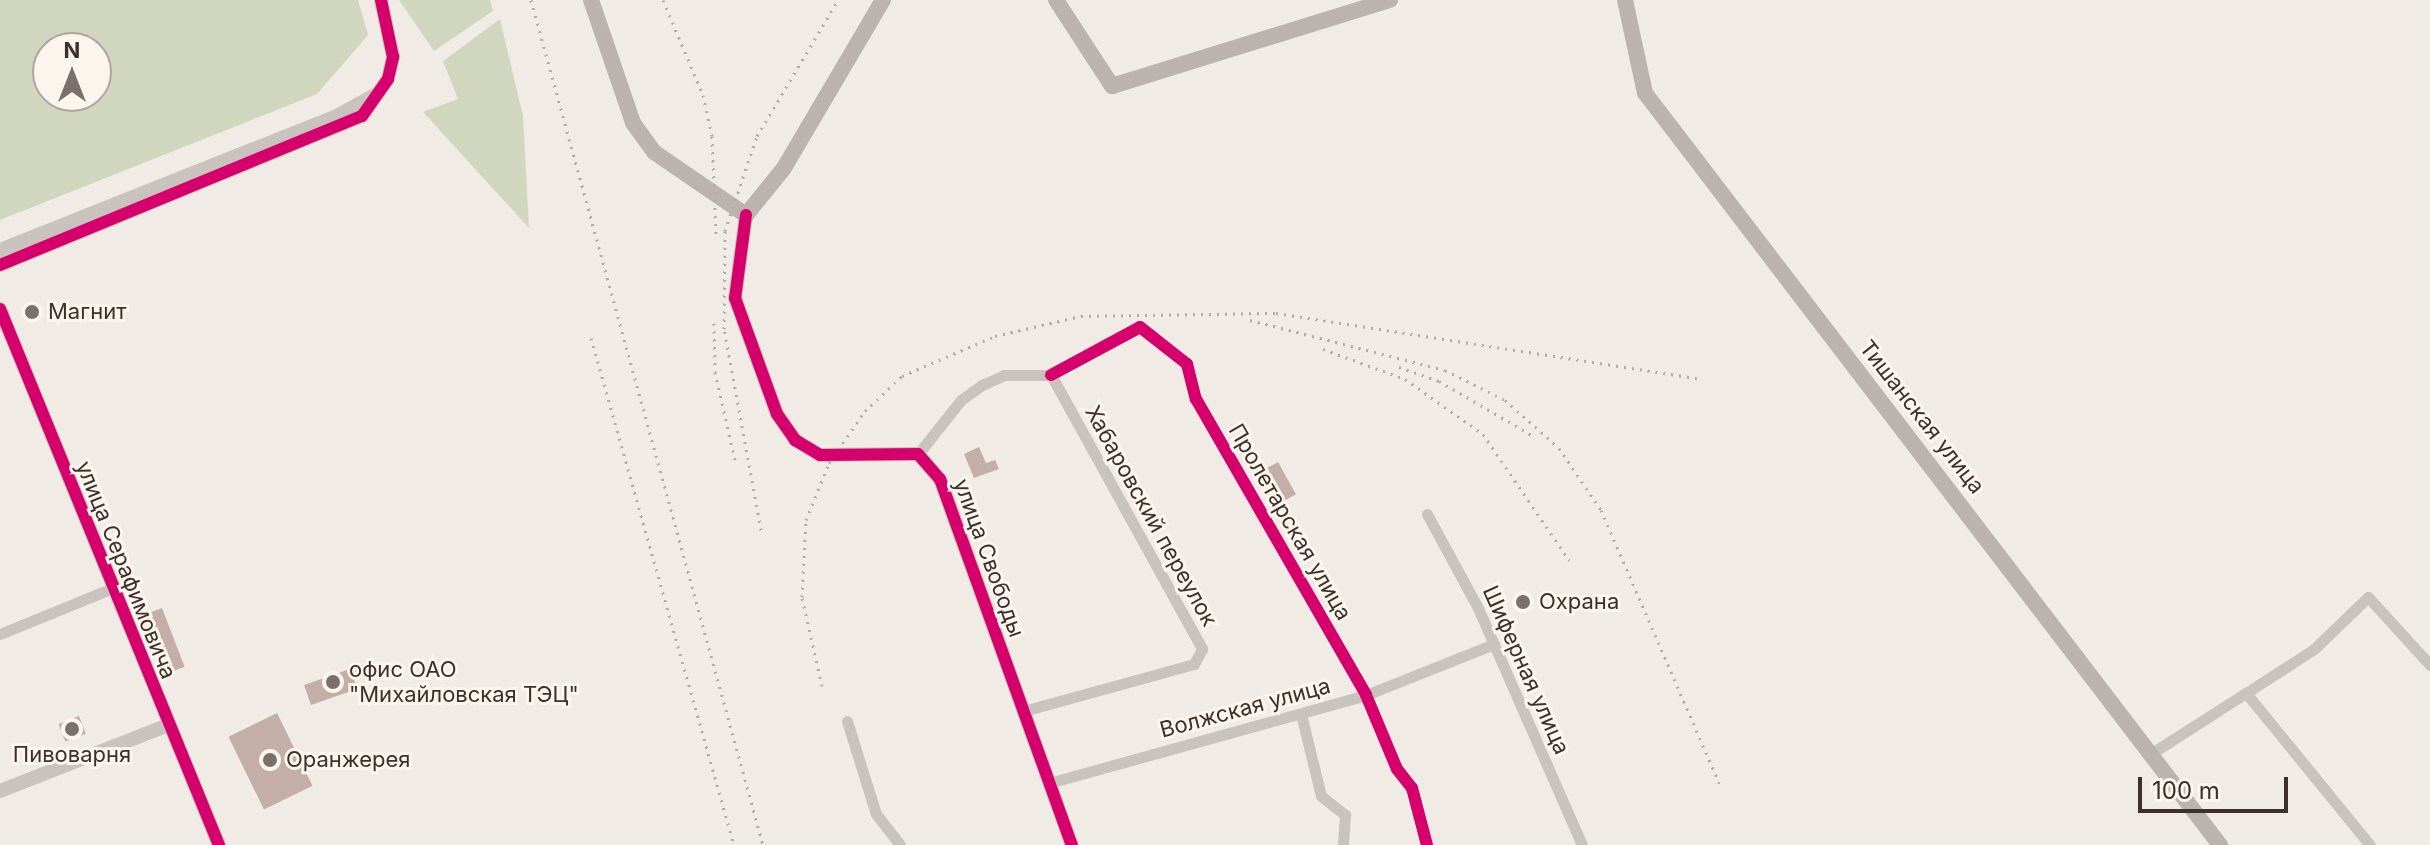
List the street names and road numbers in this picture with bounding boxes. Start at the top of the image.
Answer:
street label: Тишанская улица [1854,335,1990,499]
street label: Хабаровский переулок [1079,401,1223,631]
street label: Пролетарская улица [1223,419,1357,625]
street label: улица Серафимовича [70,457,182,683]
street label: улица Свободы [948,475,1030,641]
street label: Шиферная улица [1477,582,1575,758]
street label: Волжская улица [1157,673,1333,743]

